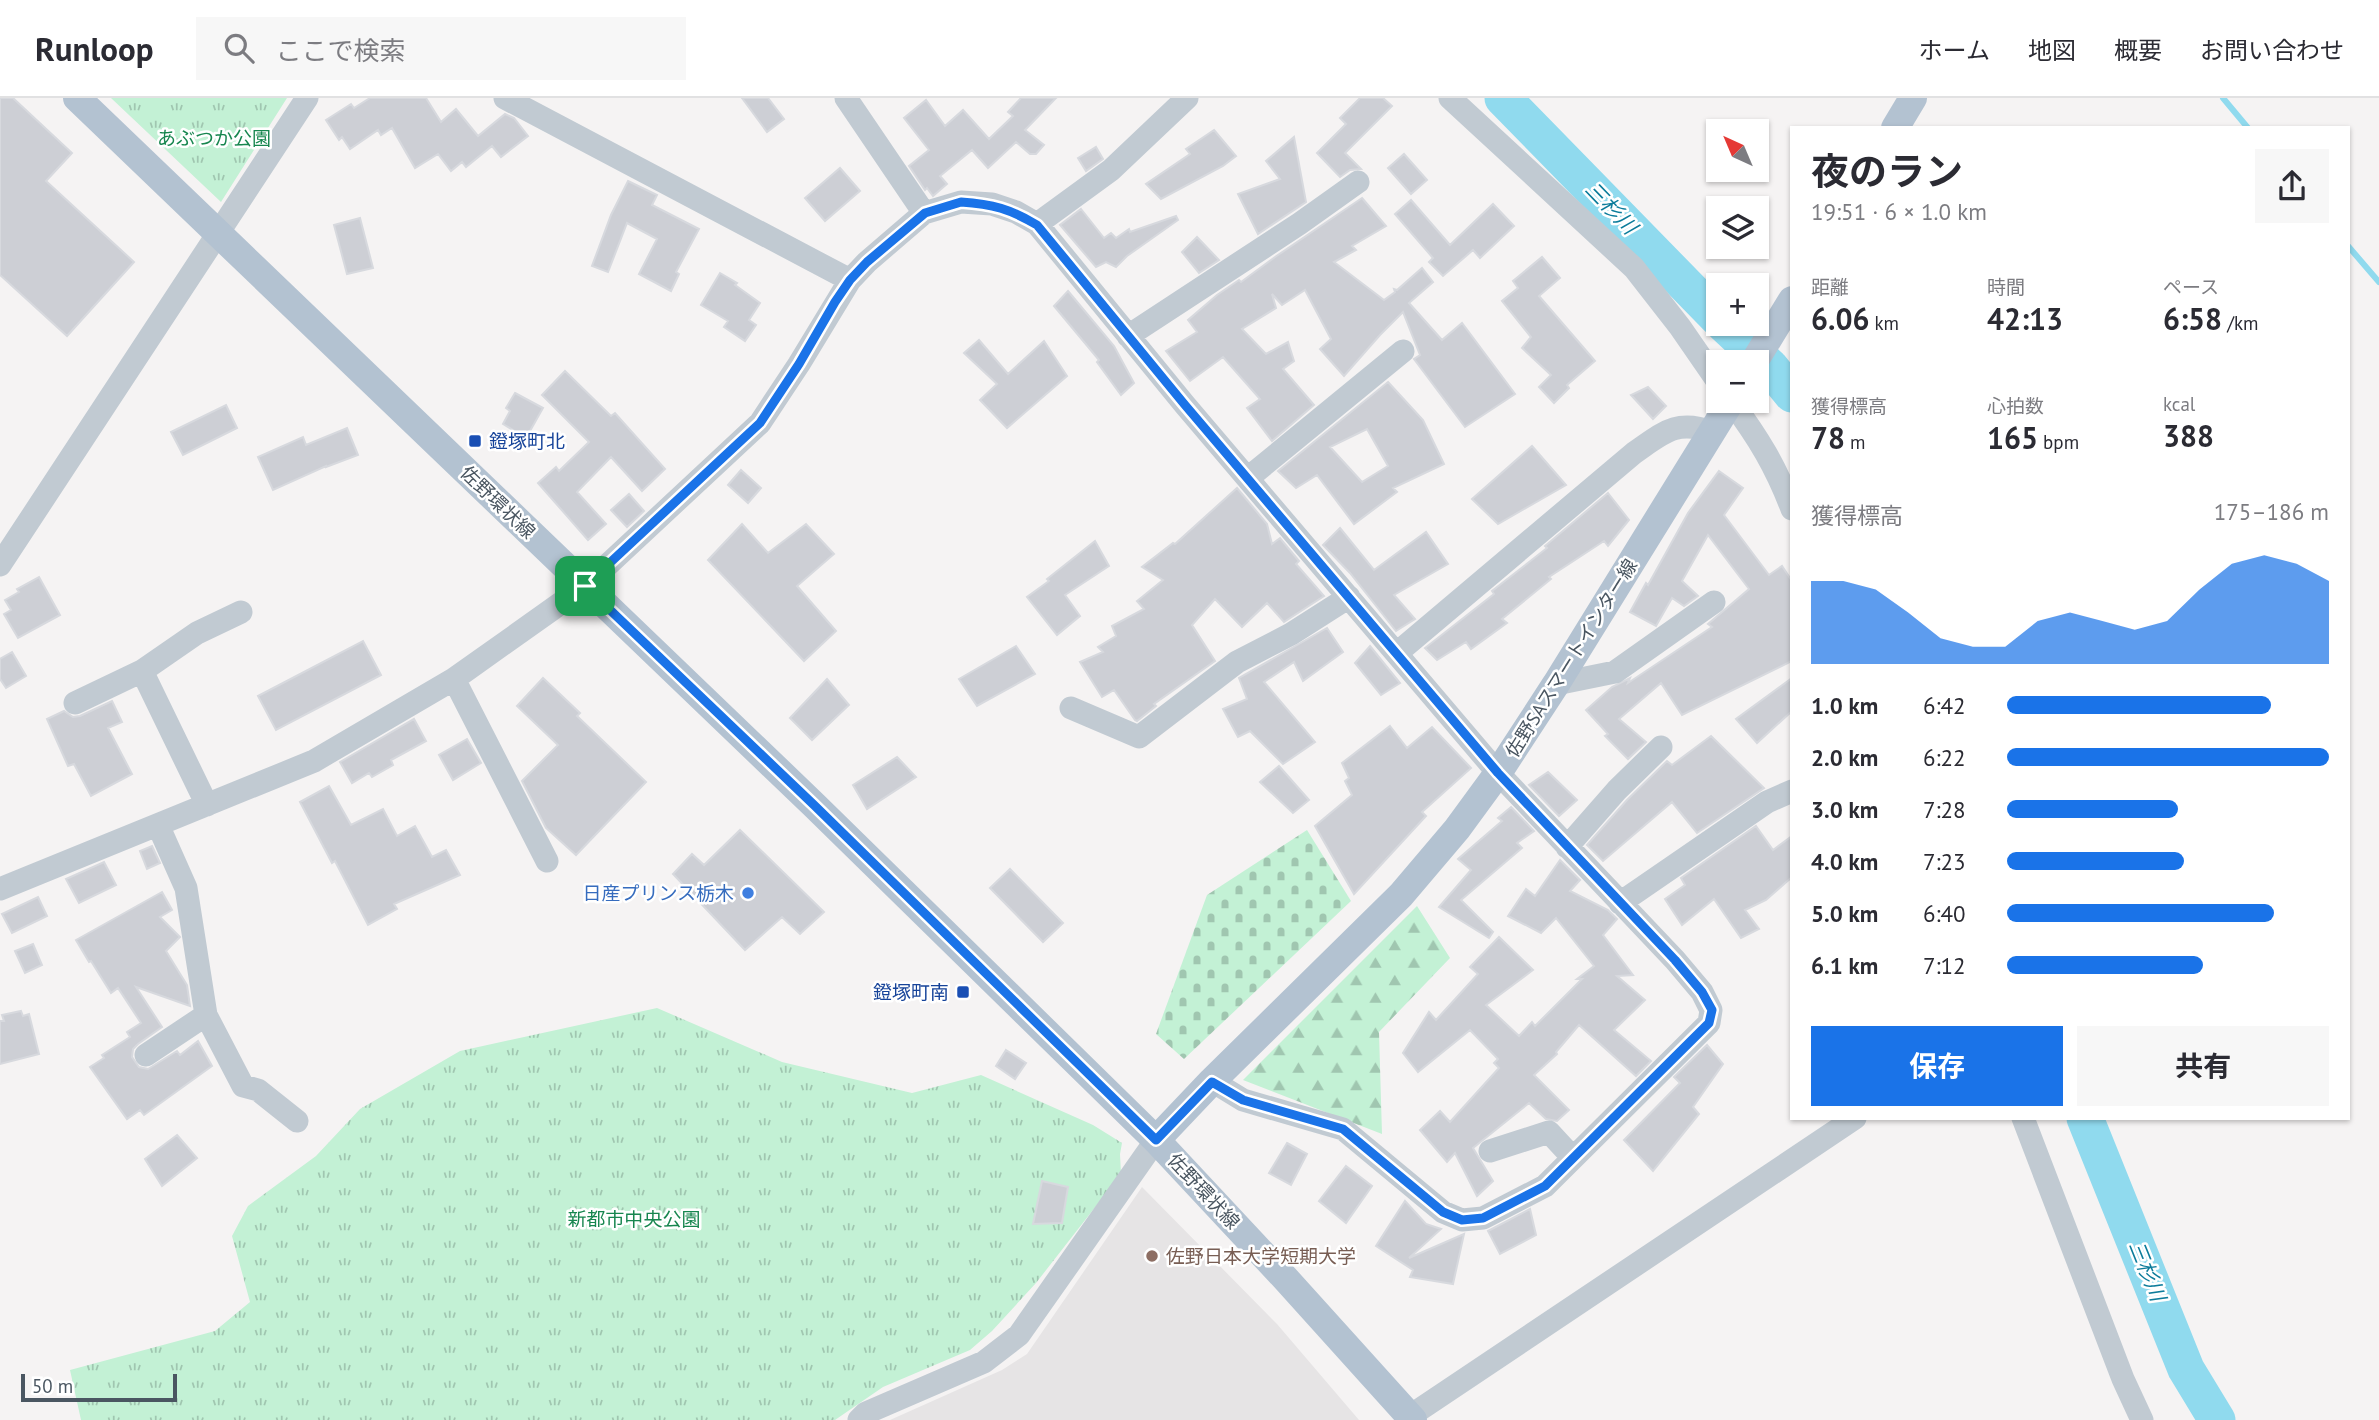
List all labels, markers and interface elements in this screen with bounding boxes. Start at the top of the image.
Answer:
search box [196,17,686,80]
text: Runloop [35,27,154,70]
icon: search [220,29,258,67]
text: ここで検索 [276,34,406,67]
text: ホーム [1919,35,1990,66]
text: 地図 [2028,35,2076,66]
text: 概要 [2114,35,2162,66]
text: お問い合わせ [2200,35,2344,66]
north arrow [1706,119,1769,182]
map controls [1706,119,1769,413]
park label: あぶつか公園 [157,126,271,150]
text: 夜のラン [1811,146,1963,195]
button: share [2255,149,2329,223]
water label: 三杉川 [1580,176,1644,241]
button: layers [1706,196,1769,259]
text: 19:51 · 6 × 1.0 km [1811,197,1987,226]
button: + [1706,273,1769,336]
text: 距離 [1811,275,1849,299]
text: 時間 [1987,275,2025,299]
text: ペース [2163,275,2219,299]
text: 6.06 [1811,299,1869,338]
text: 42:13 [1987,299,2063,338]
text: 6:58 [2163,299,2222,338]
text: km [1869,311,1899,335]
text: /km [2222,311,2258,335]
button: − [1706,350,1769,413]
text: kcal [2163,392,2195,416]
text: 獲得標高 [1811,394,1887,418]
text: 心拍数 [1987,394,2044,418]
text: 388 [2163,416,2214,455]
text: 78 [1811,418,1845,457]
text: 165 [1987,418,2038,457]
place label: 鐙塚町北 [489,429,565,453]
text: m [1845,430,1866,454]
text: bpm [2038,430,2079,454]
marker: 鐙塚町北 [467,433,483,449]
street label: 佐野環状線 [455,460,541,544]
text: 175–186 m [2214,497,2329,526]
text: 獲得標高 [1811,501,1903,530]
street label: 佐野SAスマートインター線 [1500,554,1642,762]
pin [555,556,615,616]
icon: arrive [566,567,604,605]
text: 1.0 km [1811,691,1878,720]
text: 6:42 [1923,691,1966,720]
text: 2.0 km [1811,743,1878,772]
text: 6:22 [1923,743,1966,772]
text: 3.0 km [1811,795,1878,824]
text: 7:28 [1923,795,1966,824]
text: 4.0 km [1811,847,1878,876]
text: 7:23 [1923,847,1966,876]
place label: 日産プリンス栃木 [582,881,734,905]
marker: 日産プリンス栃木 [740,885,756,901]
text: 5.0 km [1811,899,1878,928]
text: 6:40 [1923,899,1966,928]
text: 6.1 km [1811,951,1878,980]
text: 7:12 [1923,951,1966,980]
place label: 鐙塚町南 [873,980,949,1004]
marker: 鐙塚町南 [955,984,971,1000]
button: 保存 [1811,1026,2063,1106]
button: 共有 [2077,1026,2329,1106]
street label: 佐野環状線 [1163,1148,1245,1234]
park label: 新都市中央公園 [567,1207,701,1231]
water label: 三杉川 [2123,1237,2173,1307]
place label: 佐野日本大学短期大学 [1166,1244,1356,1268]
marker: 佐野日本大学短期大学 [1144,1248,1160,1264]
scale bar [21,1371,177,1403]
text: 50 m [32,1374,73,1398]

